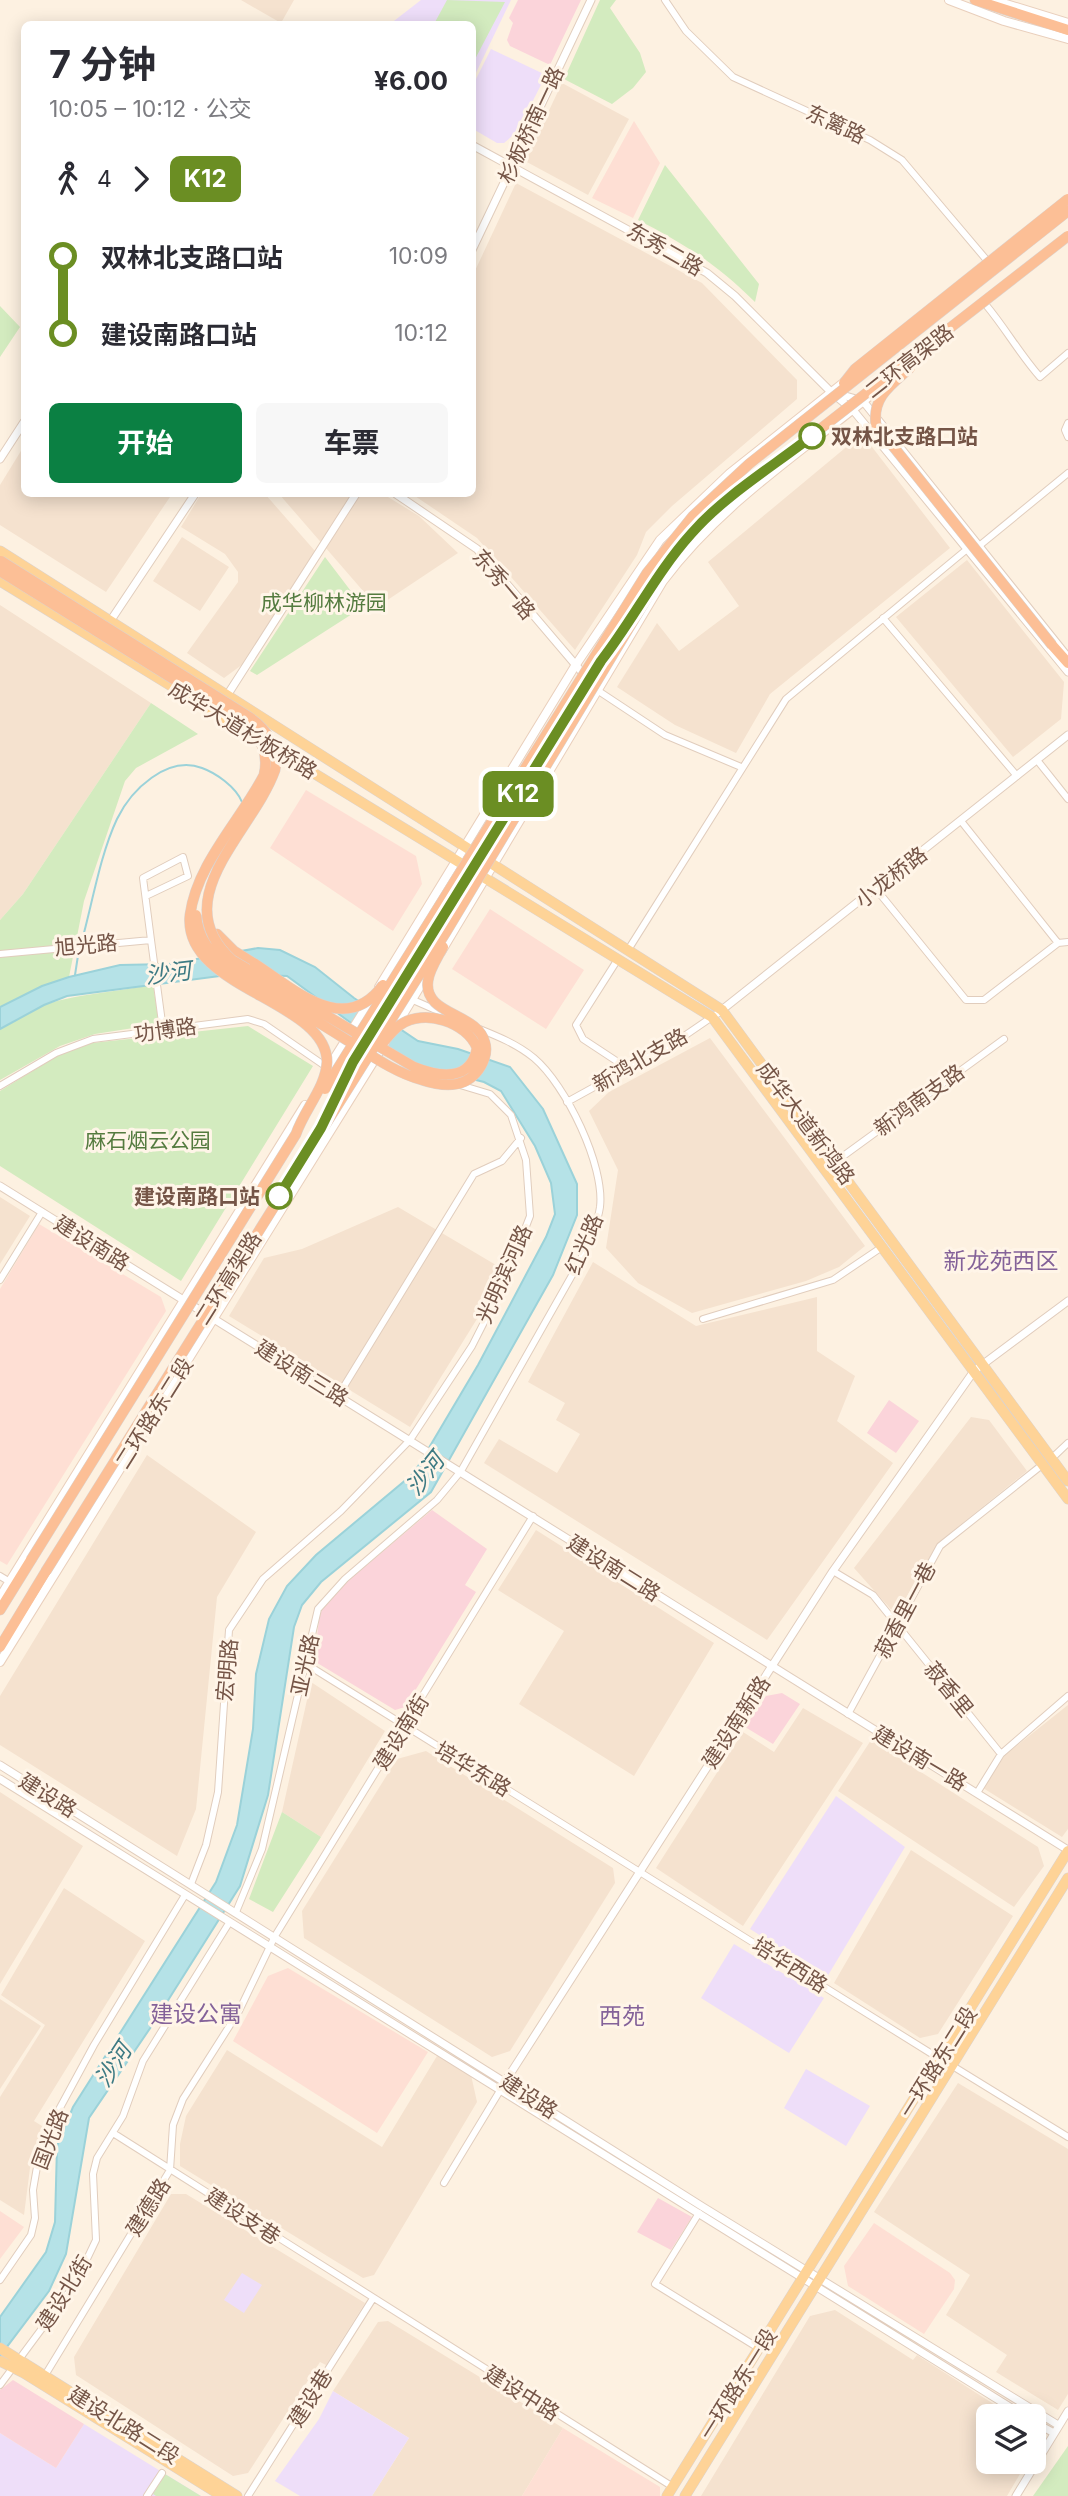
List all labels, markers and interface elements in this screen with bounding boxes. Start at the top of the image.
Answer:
text: 7 分钟 [49,41,156,87]
street label: 杉板桥南一路 [493,63,569,187]
text: ¥6.00 [374,65,448,96]
text: 10:05 – 10:12 · 公交 [49,95,252,123]
street label: 东篱路 [802,99,870,149]
icon: walk [49,160,87,198]
icon: forward [122,160,160,198]
text: K12 [184,164,227,193]
text: 4 [97,165,112,193]
street label: 东秀二路 [622,217,708,281]
text: 双林北支路口站 [101,242,283,273]
text: 10:09 [389,242,448,270]
text: 建设南路口站 [101,319,257,350]
text: 10:12 [394,319,448,347]
street label: 二环高架路 [860,319,958,403]
button: 开始 [49,403,242,483]
button: 车票 [256,403,448,483]
marker: 双林北支路口站 [799,423,825,449]
place label: 双林北支路口站 [831,424,978,449]
street label: 东秀一路 [467,544,541,624]
park label: 成华柳林游园 [261,590,387,615]
street label: 成华大道杉板桥路 [165,676,321,784]
line badge: K12 [478,771,558,817]
text: K12 [497,779,539,808]
street label: 小龙桥路 [850,841,932,913]
street label: 旭光路 [54,930,118,960]
water label: 沙河 [143,956,197,990]
street label: 功博路 [132,1013,198,1047]
street label: 新鸿北支路 [588,1023,692,1097]
street label: 成华大道新鸿路 [752,1057,860,1189]
street label: 新鸿南支路 [869,1059,969,1141]
park label: 麻石烟云公园 [85,1128,211,1153]
marker: 建设南路口站 [266,1183,292,1209]
place label: 建设南路口站 [134,1184,260,1209]
street label: 建设南路 [50,1210,134,1276]
street label: 红光路 [560,1210,608,1278]
street label: 光明滨河路 [471,1221,537,1327]
street label: 二环高架路 [190,1227,266,1329]
district label: 新龙苑西区 [944,1247,1059,1275]
street label: 建设南三路 [251,1335,353,1411]
street label: 二环路东二段 [110,1353,198,1473]
water label: 沙河 [400,1444,453,1501]
street label: 建设南二路 [563,1530,665,1606]
street label: 菽香里一巷 [869,1558,941,1662]
street label: 亚光路 [286,1632,324,1698]
street label: 宏明路 [212,1638,242,1702]
street label: 菽香里 [919,1657,979,1721]
street label: 建设南新路 [697,1671,775,1773]
street label: 建设南街 [368,1690,434,1774]
street label: 建设南一路 [869,1720,971,1796]
street label: 培华东路 [431,1737,515,1801]
street label: 建设路 [15,1768,81,1822]
street label: 培华西路 [748,1932,832,1998]
district label: 建设公寓 [150,2000,242,2028]
district label: 西苑 [599,2002,645,2030]
street label: 一环路东二段 [894,2002,982,2122]
water label: 沙河 [89,2035,139,2092]
street label: 建设路 [496,2068,562,2124]
street label: 国光路 [27,2105,73,2173]
street label: 建德路 [121,2174,175,2240]
street label: 建设支巷 [201,2183,285,2249]
street label: 建设北街 [31,2251,97,2335]
street label: 一环路东一段 [694,2324,782,2444]
street label: 建设中路 [480,2360,564,2426]
street label: 建设巷 [283,2365,337,2431]
street label: 建设北路二段 [64,2381,184,2469]
map controls [976,2404,1046,2474]
button: layers [976,2404,1046,2474]

